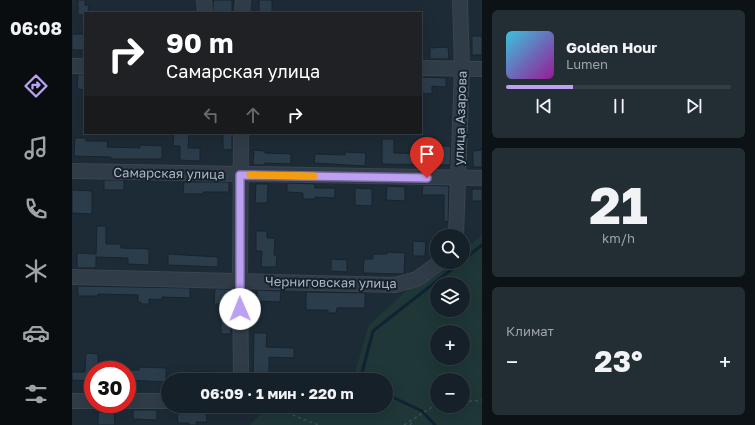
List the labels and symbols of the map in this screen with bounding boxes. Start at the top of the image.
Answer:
street label: улица Азарова [450,70,470,166]
pin [410,137,444,178]
street label: Самарская улица [113,164,225,182]
street label: Черниговская улица [265,273,397,291]
position arrow [219,288,261,330]
speed limit sign: 30 [84,361,136,413]

